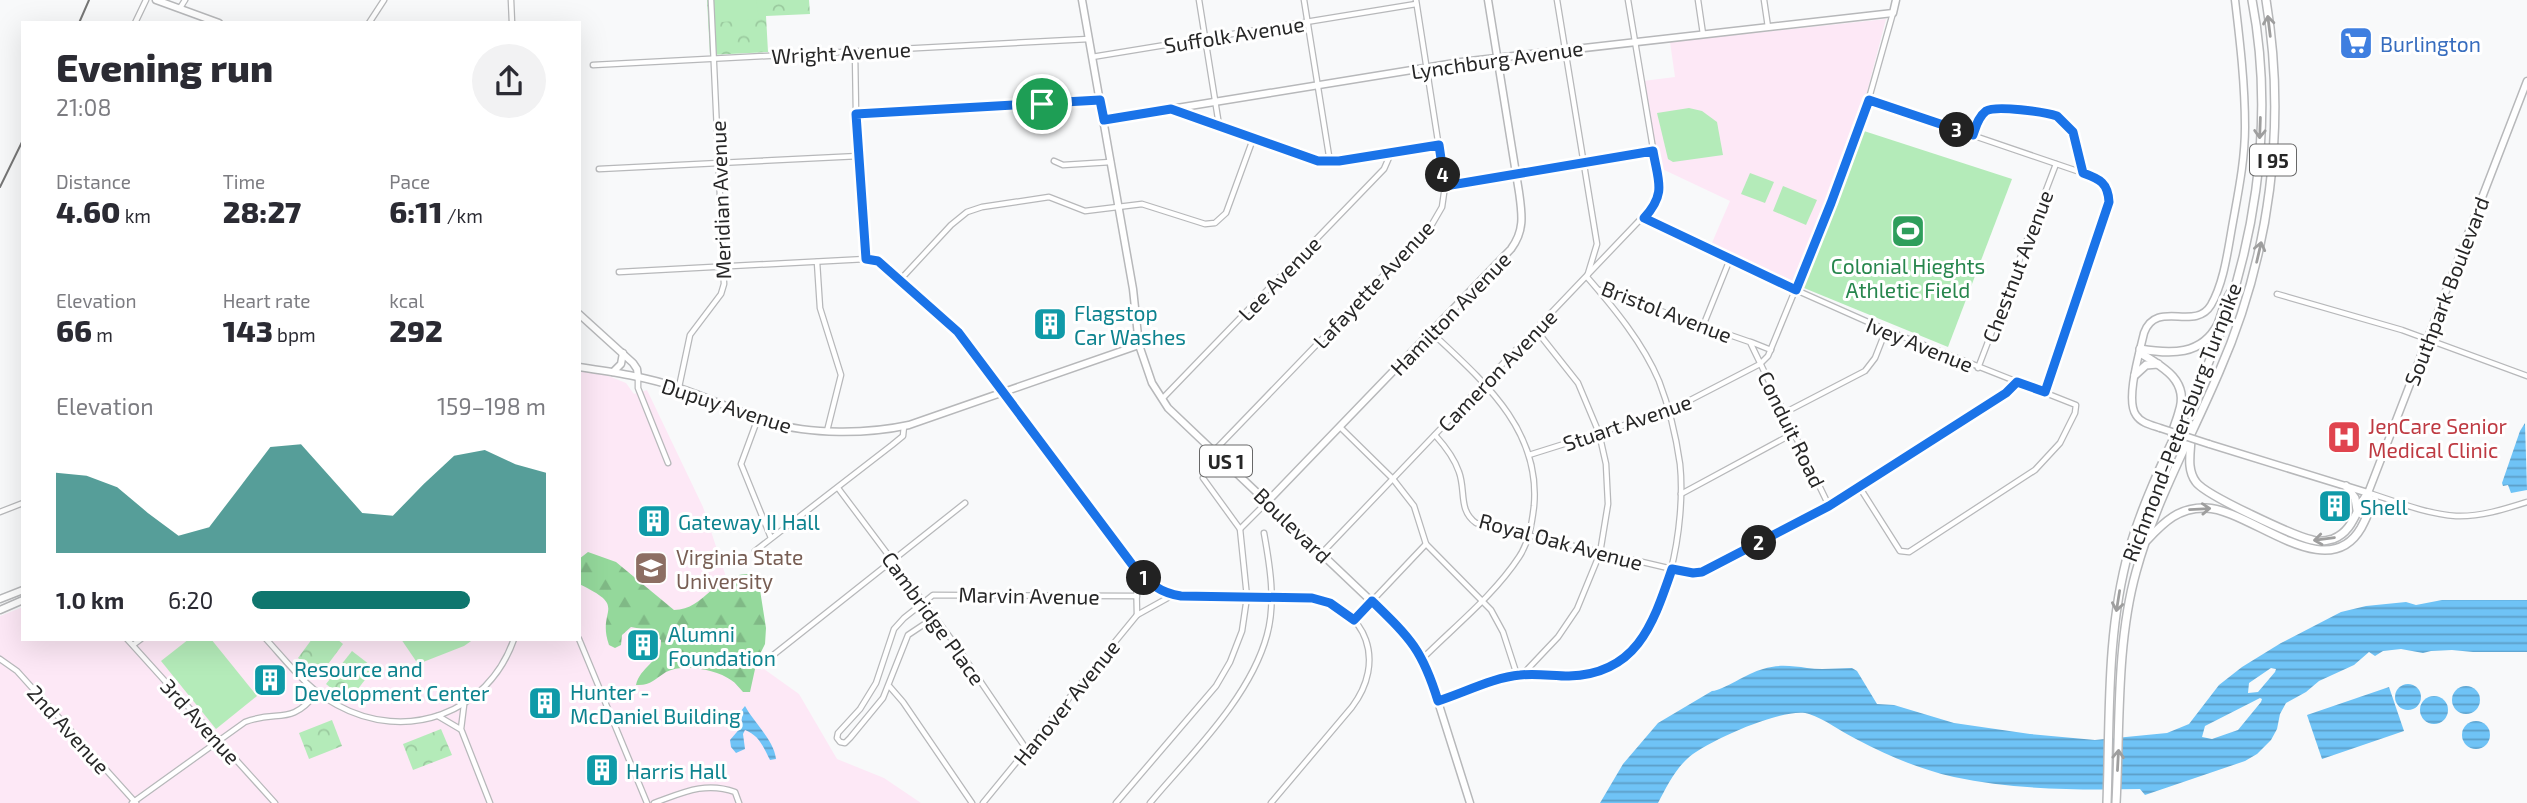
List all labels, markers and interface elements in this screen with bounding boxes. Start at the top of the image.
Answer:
street label: Suffolk Avenue [1162,11,1306,57]
one-way arrow [2263,15,2276,38]
supermarket icon: Burlington [2337,24,2375,62]
place label: Burlington [2380,31,2481,56]
street label: Lynchburg Avenue [1409,35,1585,83]
street label: Wright Avenue [771,36,911,68]
text: Evening run [56,44,273,90]
button: share [472,44,546,118]
pin [1012,74,1072,134]
icon: arrive [1023,85,1061,123]
text: 21:08 [56,93,111,121]
pin: 3 [1940,113,1974,148]
one-way arrow [2254,116,2267,139]
text: 3 [1951,118,1962,141]
street label: Meridian Avenue [705,120,735,280]
road number: I 95 [2250,144,2296,176]
pin: 4 [1426,158,1460,192]
text: 4 [1436,163,1449,186]
text: Distance [56,170,131,193]
text: Time [223,170,265,193]
text: Pace [389,170,430,193]
street label: Chestnut Avenue [1977,186,2057,346]
text: 4.60 [56,193,120,229]
text: 28:27 [223,193,301,229]
text: 6:11 [389,193,442,229]
street label: Southpark Boulevard [2398,193,2494,389]
text: km [120,204,151,227]
text: /km [442,204,483,227]
sports icon: Colonial Hieghts Athletic Field [1889,212,1927,250]
street label: Lafayette Avenue [1307,215,1439,353]
street label: Lee Avenue [1233,231,1325,325]
one-way arrow [2252,241,2266,264]
street label: Hamilton Avenue [1385,246,1515,380]
place label: Colonial Hieghts Athletic Field [1831,253,1985,302]
street label: Bristol Avenue [1598,275,1736,347]
street label: Richmond-Petersburg Turnpike [2116,279,2246,565]
text: Elevation [56,289,137,312]
text: Heart rate [223,289,311,312]
text: kcal [389,289,424,312]
place label: Flagstop Car Washes [1074,300,1186,349]
street label: Cameron Avenue [1432,304,1562,436]
building icon: Flagstop Car Washes [1031,305,1069,343]
street label: Ivey Avenue [1863,311,1977,377]
text: 66 [56,312,92,348]
text: 143 [223,312,273,348]
text: 292 [389,312,443,348]
text: m [92,323,113,346]
text: bpm [273,323,316,346]
street label: Conduit Road [1753,367,1831,491]
street label: Dupuy Avenue [659,372,795,438]
street label: Stuart Avenue [1560,388,1694,456]
text: Elevation [56,392,154,420]
text: 159–198 m [437,392,546,420]
place label: JenCare Senior Medical Clinic [2368,413,2508,462]
hospital icon: JenCare Senior Medical Clinic [2325,418,2363,456]
road number: US 1 [1200,446,1252,476]
street label: Boulevard [1249,482,1337,568]
building icon: Shell [2316,487,2354,525]
place label: Shell [2360,494,2408,519]
building icon: Gateway II Hall [635,502,673,540]
one-way arrow [2188,502,2211,515]
street label: Royal Oak Avenue [1477,507,1645,575]
place label: Gateway II Hall [678,509,821,534]
pin: 2 [1742,526,1776,560]
text: 2 [1753,531,1764,554]
one-way arrow [2313,532,2336,545]
place label: Virginia State University [676,544,803,593]
street label: Cambridge Place [877,546,991,690]
school or university icon: Virginia State University [632,549,670,587]
pin: 1 [1126,560,1162,596]
text: 1 [1139,566,1148,589]
street label: Marvin Avenue [958,581,1100,609]
text: 1.0 km [56,586,124,614]
text: 6:20 [168,586,213,614]
one-way arrow [2111,589,2124,612]
place label: Alumni Foundation [668,621,776,670]
building icon: Alumni Foundation [624,626,662,664]
street label: Hanover Avenue [1008,634,1124,770]
place label: Resource and Development Center [294,656,490,705]
building icon: Resource and Development Center [251,661,289,699]
street label: 3rd Avenue [156,673,246,769]
place label: Hunter - McDaniel Building [570,679,741,728]
street label: 2nd Avenue [23,680,115,778]
building icon: Hunter - McDaniel Building [526,684,564,722]
one-way arrow [2112,749,2125,772]
building icon: Harris Hall [583,751,621,789]
place label: Harris Hall [626,758,728,783]

